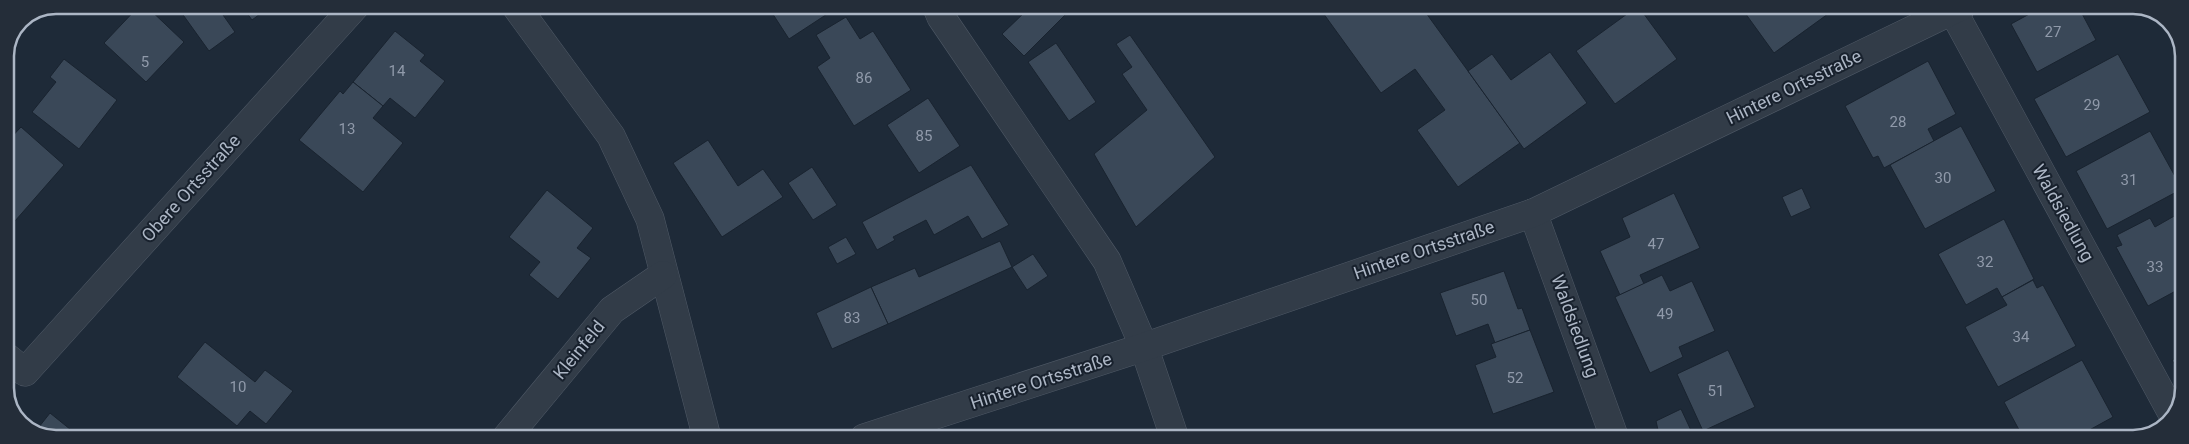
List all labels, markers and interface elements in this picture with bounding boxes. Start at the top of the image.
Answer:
house number: 27 [2045,23,2061,41]
street label: Hintere Ortsstraße [1723,45,1865,128]
house number: 5 [141,53,149,71]
house number: 14 [389,62,406,80]
house number: 86 [856,69,872,87]
house number: 29 [2084,96,2100,114]
house number: 28 [1890,113,1906,131]
house number: 13 [339,120,355,138]
house number: 85 [916,127,932,145]
street label: Obere Ortsstraße [137,130,244,246]
street label: Waldsiedlung [2028,161,2099,265]
house number: 30 [1935,169,1951,187]
house number: 31 [2121,171,2137,189]
street label: Hintere Ortsstraße [1351,216,1497,283]
house number: 47 [1648,235,1664,253]
house number: 32 [1977,253,1993,271]
house number: 33 [2147,258,2163,276]
street label: Waldsiedlung [1547,272,1604,380]
house number: 50 [1471,291,1487,309]
house number: 49 [1657,305,1673,323]
house number: 83 [844,309,860,327]
street label: Kleinfeld [549,316,609,383]
house number: 34 [2013,328,2030,346]
street label: Hintere Ortsstraße [967,348,1114,413]
house number: 52 [1507,369,1523,387]
house number: 10 [230,378,246,396]
house number: 51 [1708,382,1724,400]

